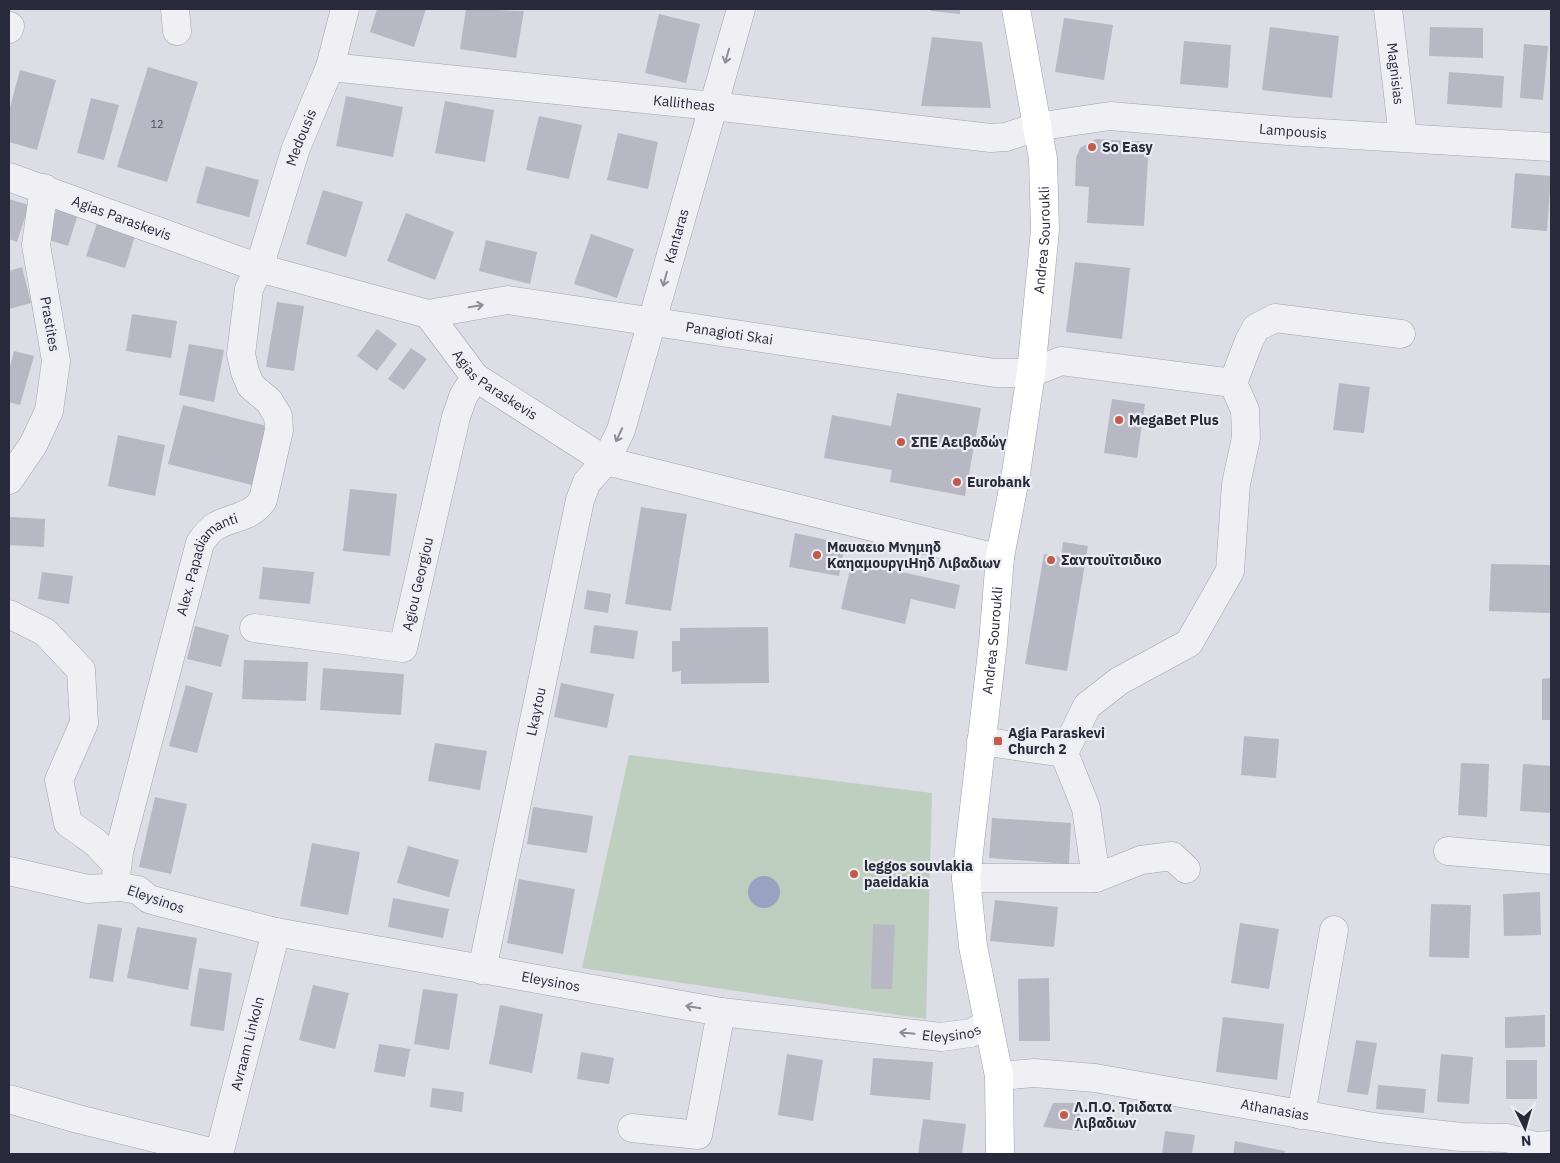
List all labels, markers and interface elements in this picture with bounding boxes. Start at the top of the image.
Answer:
street label: Magnisias [1383,42,1408,106]
one-way arrow [722,47,732,63]
street label: Kallitheas [652,91,716,115]
street label: Medousis [282,106,321,168]
house number: 12 [150,117,164,131]
street label: Lampousis [1259,120,1328,142]
place label: So Easy [1102,138,1153,156]
marker: So Easy [1086,141,1098,153]
street label: Andrea Souroukli [1030,186,1054,295]
street label: Agias Paraskevis [69,192,174,244]
street label: Kantaras [660,206,693,265]
one-way arrow [659,271,669,287]
street label: Prastites [36,295,64,353]
one-way arrow [468,300,484,310]
street label: Panagioti Skai [684,318,774,349]
street label: Agias Paraskevis [449,346,541,424]
place label: MegaBet Plus [1129,411,1219,429]
marker: MegaBet Plus [1113,414,1125,426]
one-way arrow [613,427,623,442]
place label: ΣΠΕ Αειβαδώγ [911,433,1007,451]
marker: ΣΠΕ Αειβαδώγ [895,436,907,448]
place label: Eurobank [967,473,1031,491]
marker: Eurobank [951,476,963,488]
street label: Alex. Papadiamanti [172,509,240,618]
street label: Agiou Georgiou [398,535,437,633]
place label: Μαυαειο Μνημηδ ΚαηαμουργιΗηδ Λιβαδιων [827,538,1001,572]
marker: Μαυαειο Μνημηδ ΚαηαμουργιΗηδ Λιβαδιων [811,549,823,561]
place label: Σαντουϊτσιδικο [1061,551,1162,569]
marker: Σαντουϊτσιδικο [1045,554,1057,566]
street label: Andrea Souroukli [978,586,1007,695]
street label: Lkaytou [522,686,550,738]
place label: Agia Paraskevi Church 2 [1008,724,1105,758]
marker: Agia Paraskevi Church 2 [992,735,1004,747]
place label: leggos souvlakia paeidakia [864,857,973,891]
marker: leggos souvlakia paeidakia [848,868,860,880]
street label: Eleysinos [125,881,187,917]
street label: Eleysinos [520,967,582,996]
street label: Avraam Linkoln [227,995,268,1093]
one-way arrow [685,1002,701,1012]
street label: Eleysinos [921,1020,984,1046]
one-way arrow [899,1028,915,1038]
street label: Athanasias [1239,1095,1311,1124]
place label: Λ.Π.Ο. Τριδατα Λιβαδιων [1074,1098,1172,1132]
north arrow [1500,1103,1550,1153]
marker: Λ.Π.Ο. Τριδατα Λιβαδιων [1058,1109,1070,1121]
text: N [1520,1132,1532,1150]

